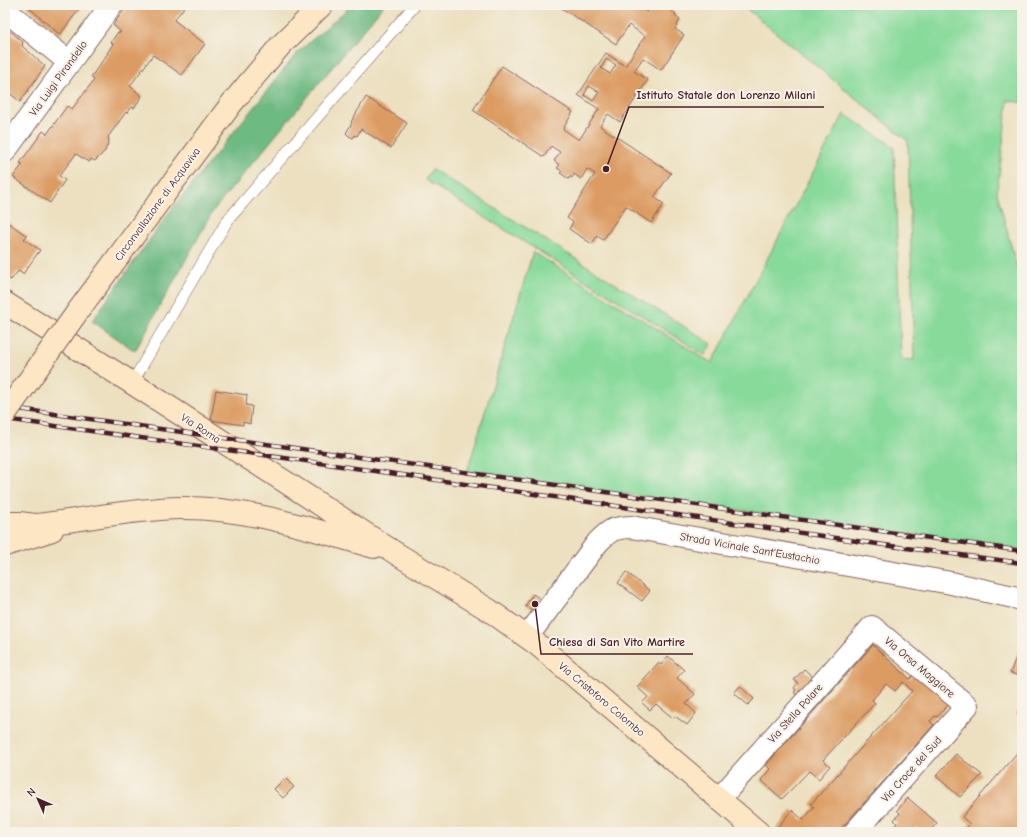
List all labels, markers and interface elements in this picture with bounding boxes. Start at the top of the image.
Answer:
street label: Via Luigi Pirandello [27,38,90,118]
callout: Istituto Statale don Lorenzo Milani [629,83,824,107]
text: Istituto Statale don Lorenzo Milani [637,88,816,102]
street label: Circonvallazione di Acquaviva [112,145,203,264]
street label: Via Roma [178,411,223,446]
street label: Strada Vicinale Sant'Eustachio [679,530,821,567]
callout: Chiesa di San Vito Martire [541,630,693,654]
street label: Via Orsa Maggiore [882,634,958,701]
text: Chiesa di San Vito Martire [549,635,685,649]
street label: Via Cristoforo Colombo [556,660,648,739]
street label: Via Stella Polare [765,681,826,746]
street label: Via Croce del Sud [878,734,944,805]
north arrow [18,779,58,819]
text: N [24,785,38,799]

